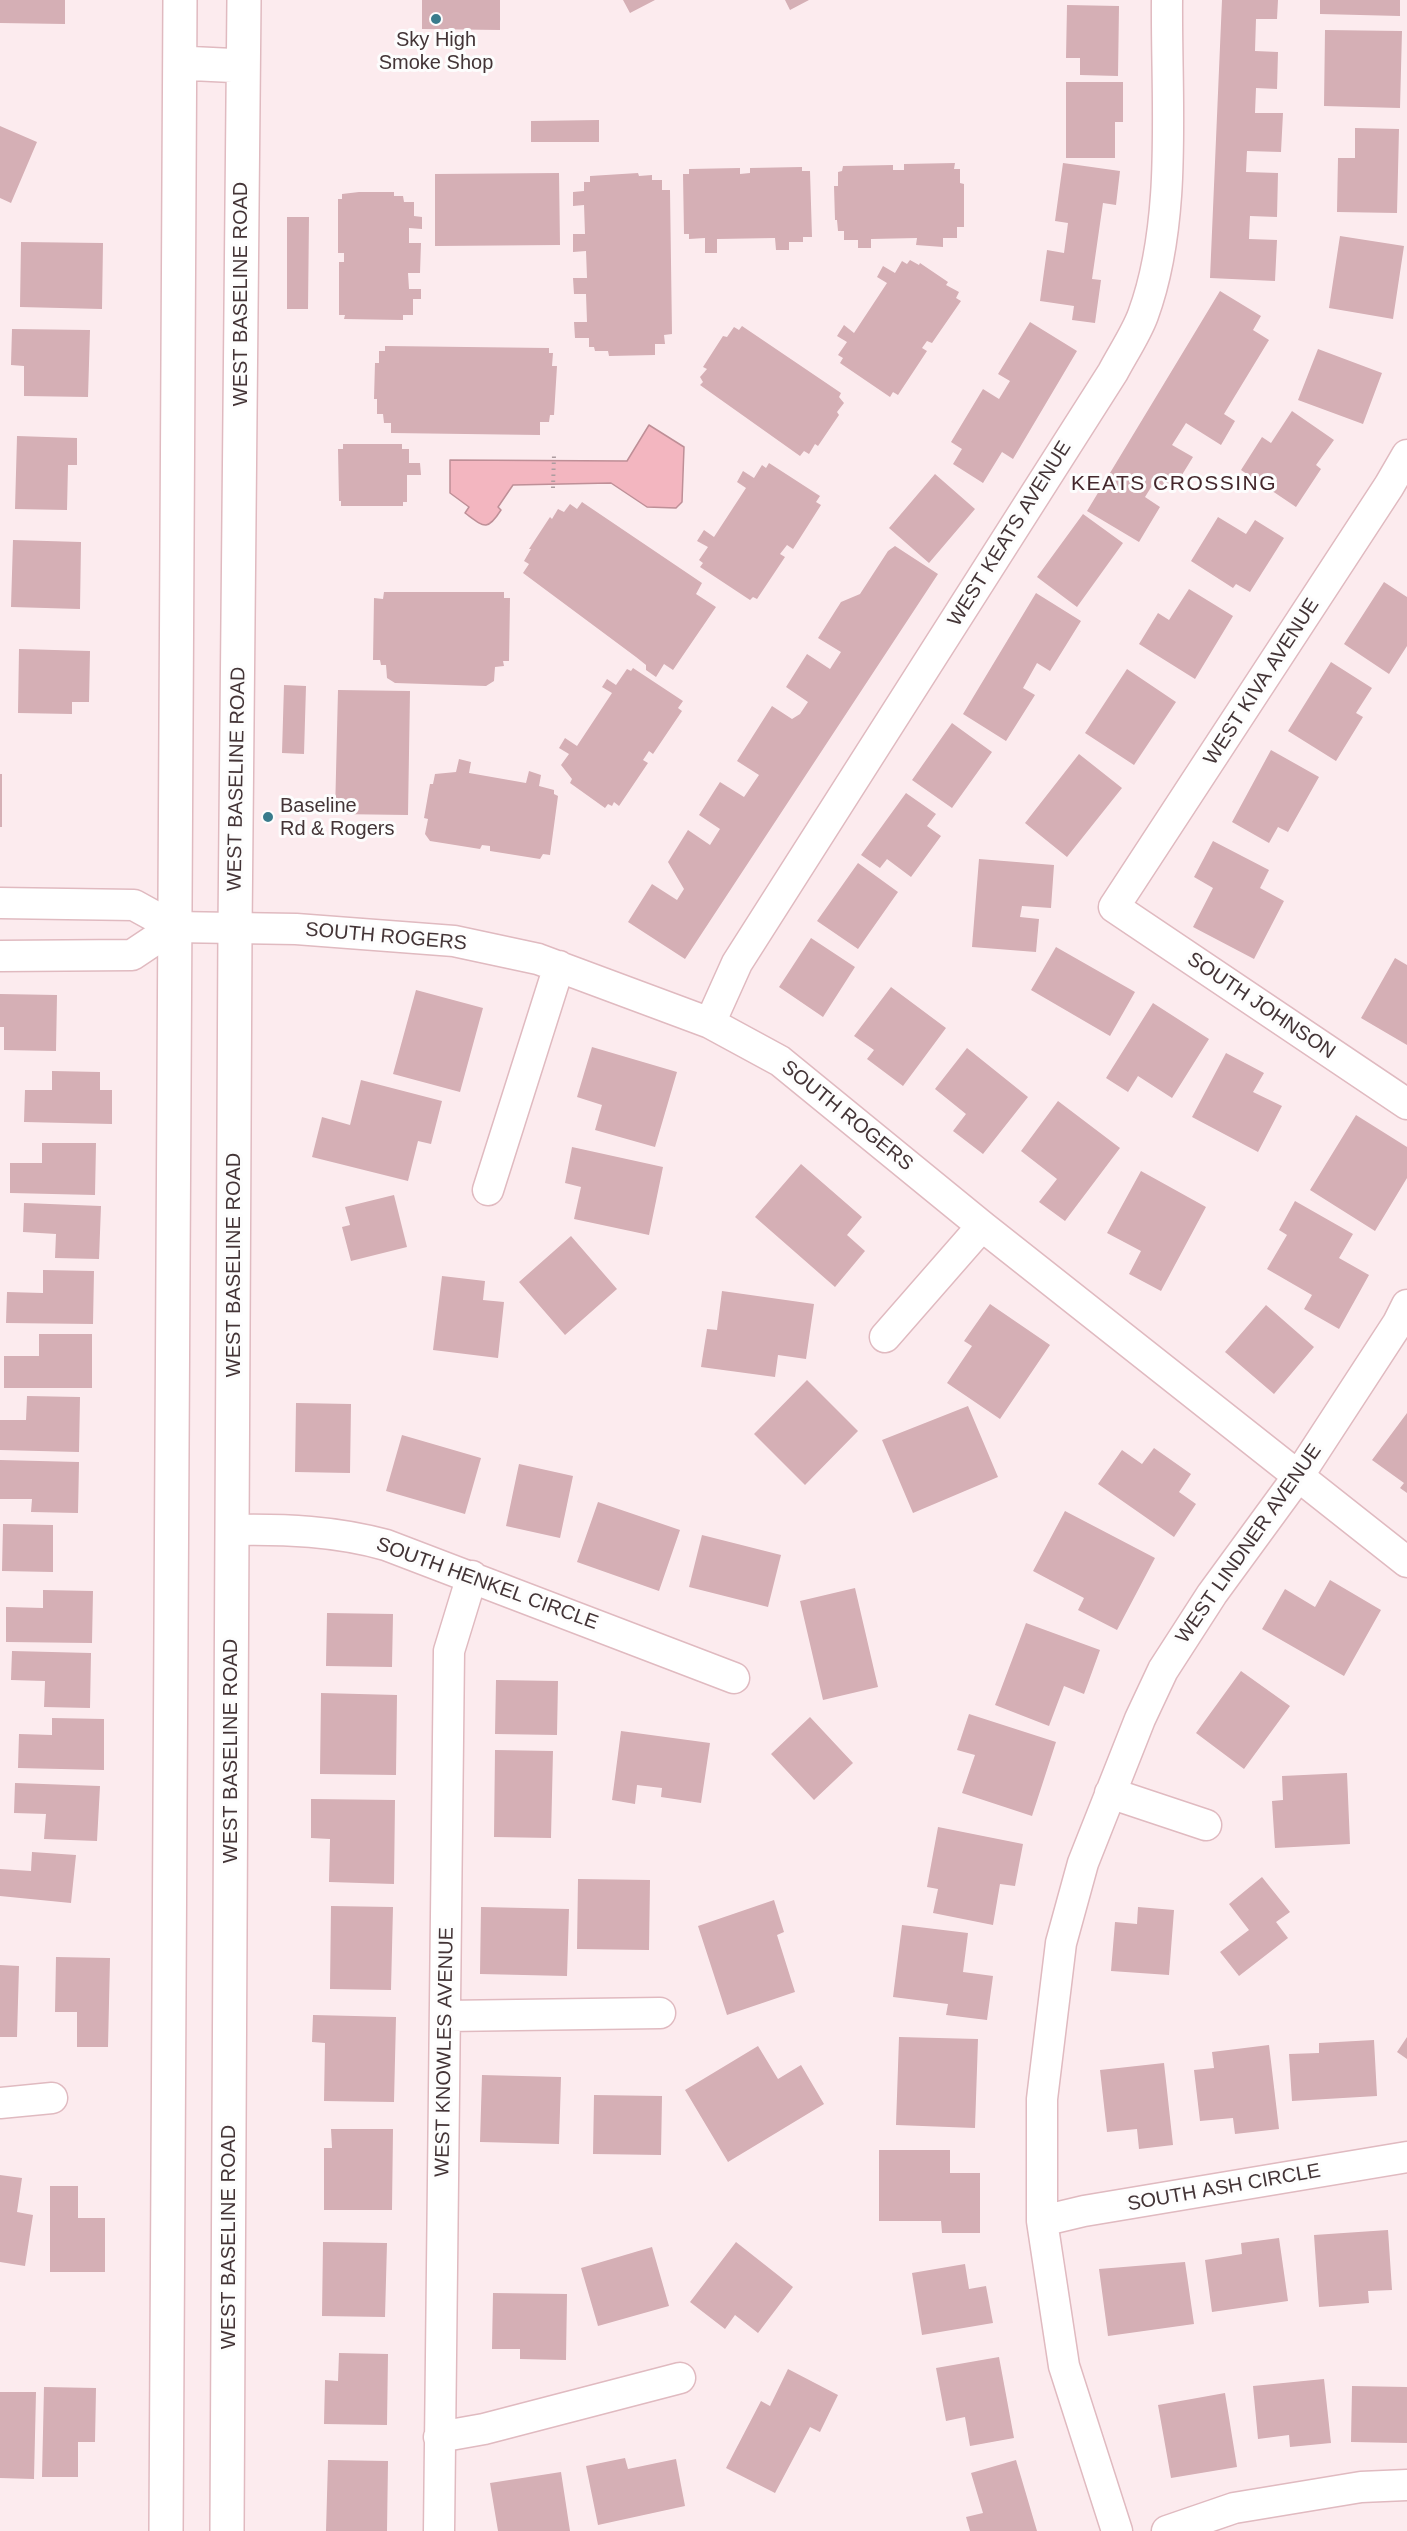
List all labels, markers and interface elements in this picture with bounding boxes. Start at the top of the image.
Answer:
marker: Sky High Smoke Shop [429,12,443,26]
place label: Sky High Smoke Shop [379,28,493,75]
street label: WEST BASELINE ROAD [229,182,253,406]
street label: WEST KEATS AVENUE [943,437,1077,631]
district label: KEATS CROSSING [1071,471,1277,497]
street label: WEST KIVA AVENUE [1199,594,1325,770]
street label: WEST BASELINE ROAD [223,667,251,891]
place label: Baseline Rd & Rogers [280,794,394,841]
marker: Baseline Rd & Rogers [261,810,275,824]
street label: SOUTH ROGERS [304,918,468,956]
street label: SOUTH JOHNSON [1182,948,1340,1064]
street label: SOUTH ROGERS [776,1056,918,1176]
street label: WEST BASELINE ROAD [222,1153,246,1377]
street label: WEST LINDNER AVENUE [1171,1440,1327,1648]
street label: SOUTH HENKEL CIRCLE [373,1533,601,1635]
street label: WEST BASELINE ROAD [219,1639,243,1863]
street label: WEST KNOWLES AVENUE [431,1927,459,2177]
street label: WEST BASELINE ROAD [217,2125,241,2349]
street label: SOUTH ASH CIRCLE [1126,2159,1322,2217]

